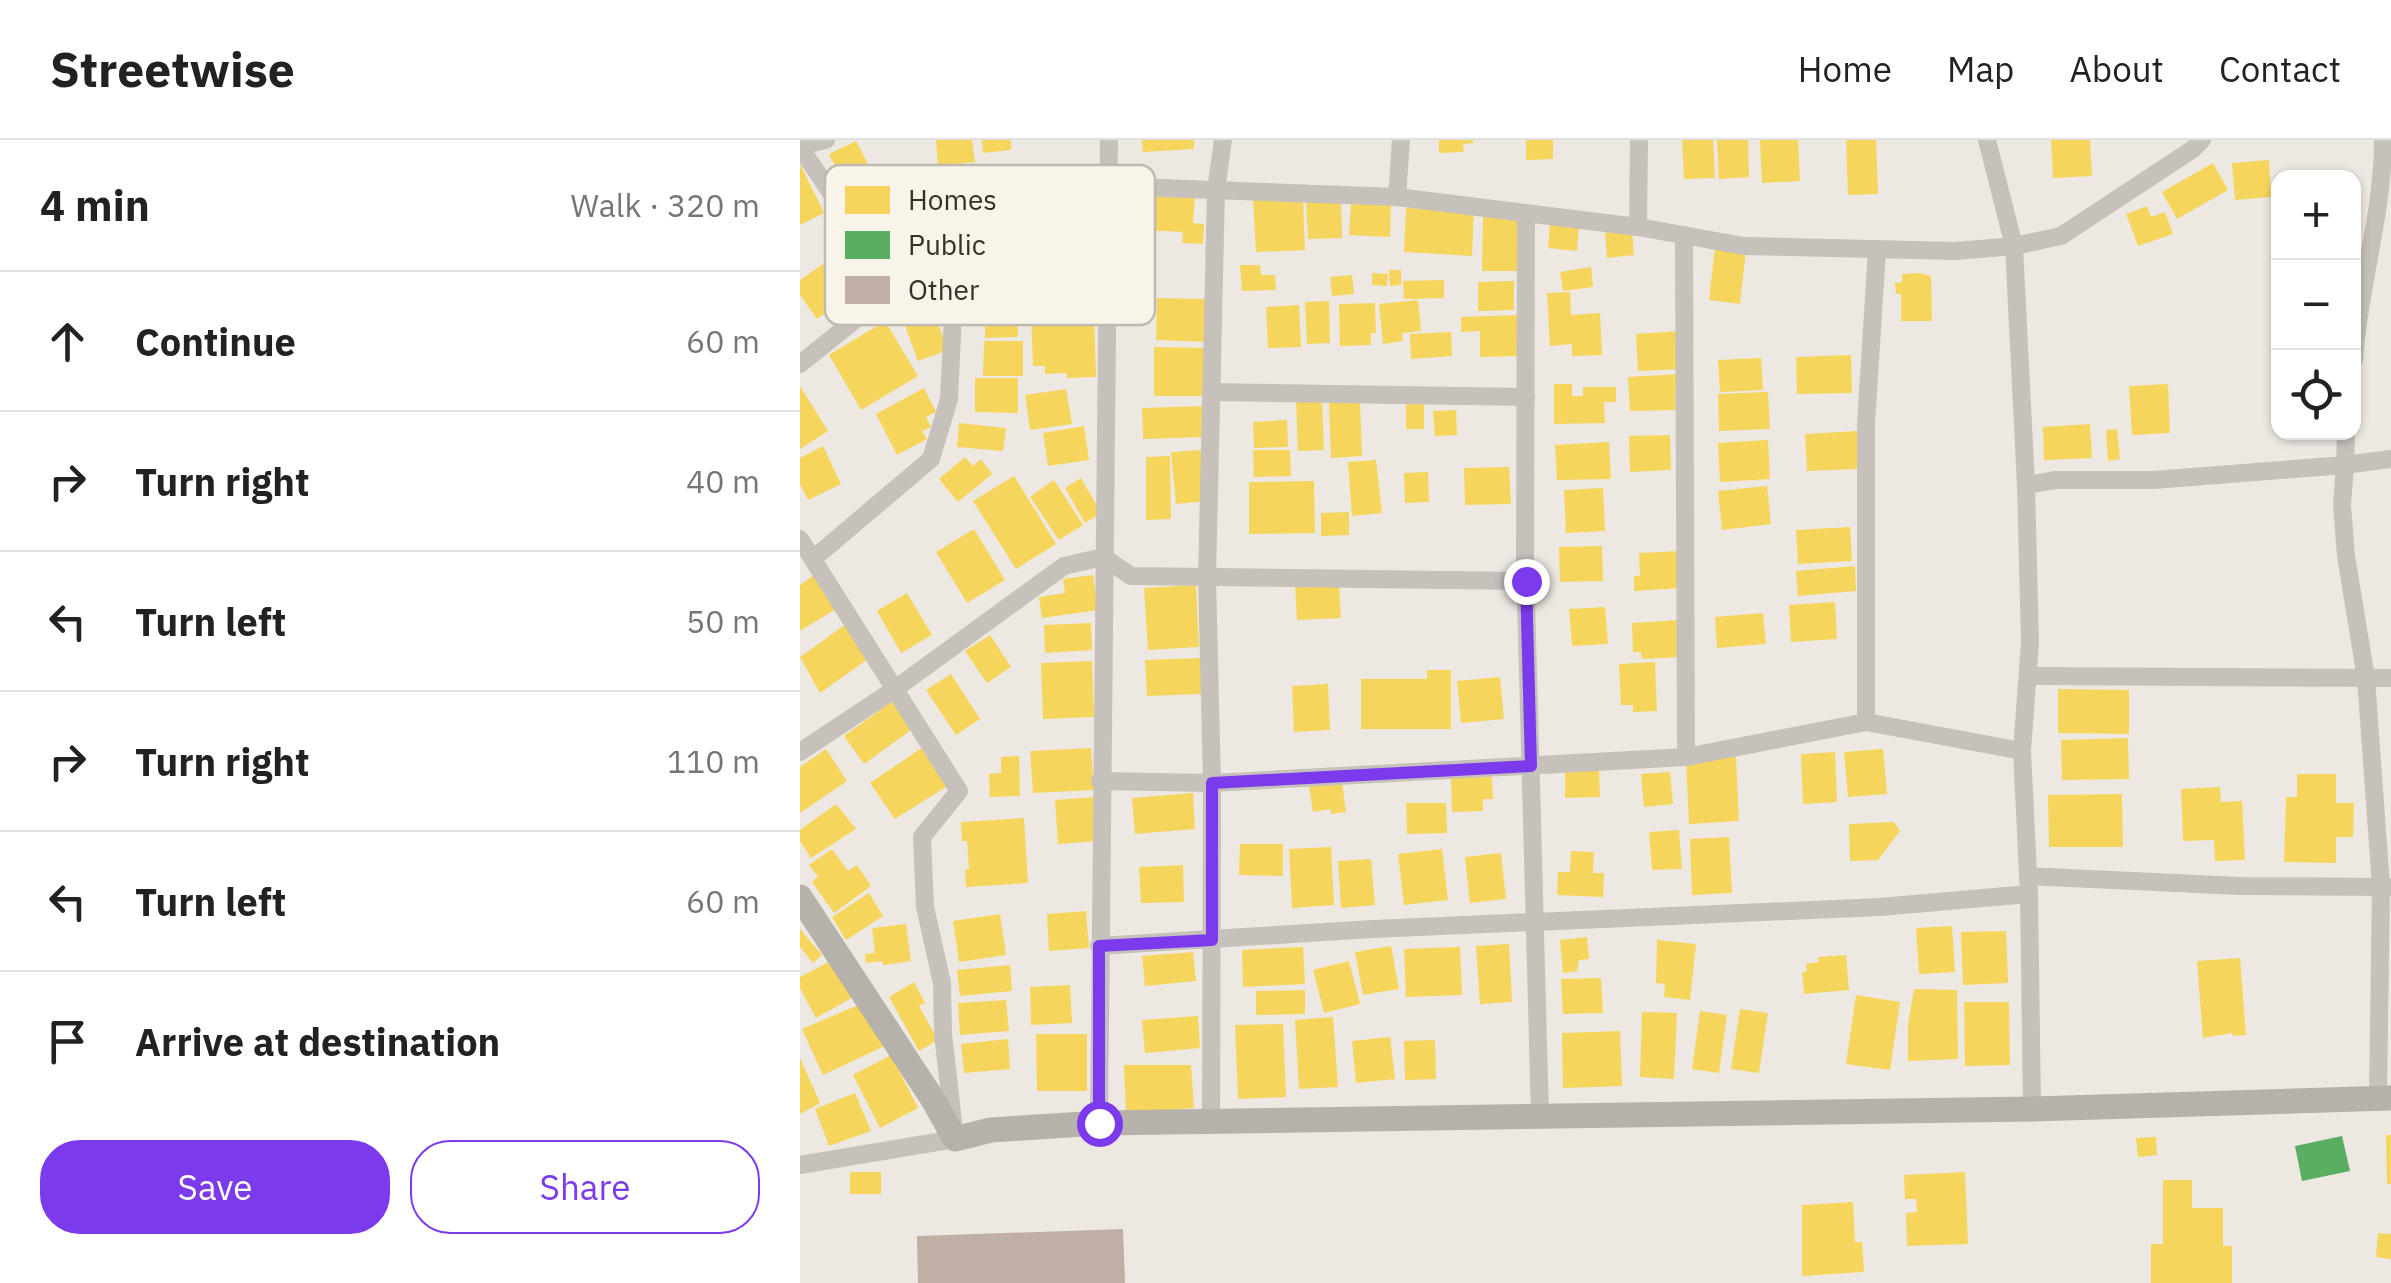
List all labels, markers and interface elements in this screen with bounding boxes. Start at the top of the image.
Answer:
text: Streetwise [50,38,295,100]
text: Home [1798,46,1892,92]
text: Map [1947,46,2014,92]
text: About [2069,46,2164,92]
text: Contact [2219,46,2341,92]
legend [825,165,1155,325]
map controls [2271,170,2361,440]
button: + [2271,170,2361,260]
text: 4 min [40,178,150,233]
text: Homes [908,181,997,218]
text: Walk · 320 m [571,184,760,226]
text: Public [908,226,986,263]
button: − [2271,260,2361,350]
text: Other [908,271,979,308]
icon: ahead [40,314,95,369]
text: Continue [135,317,296,366]
text: 60 m [686,320,760,362]
button: locate [2271,350,2361,440]
icon: right [40,454,95,509]
text: Turn right [135,457,310,506]
text: 40 m [686,460,760,502]
route end [1504,559,1550,605]
icon: left [40,594,95,649]
text: Turn left [135,597,286,646]
text: 50 m [686,600,760,642]
icon: right [40,734,95,789]
text: Turn right [135,737,310,786]
text: 110 m [667,740,760,782]
icon: left [40,874,95,929]
text: Turn left [135,877,286,926]
text: 60 m [686,880,760,922]
icon: arrive [40,1014,95,1069]
text: Arrive at destination [135,1017,500,1066]
route start [1077,1101,1123,1147]
button: Save [40,1140,390,1234]
button: Share [410,1140,760,1234]

